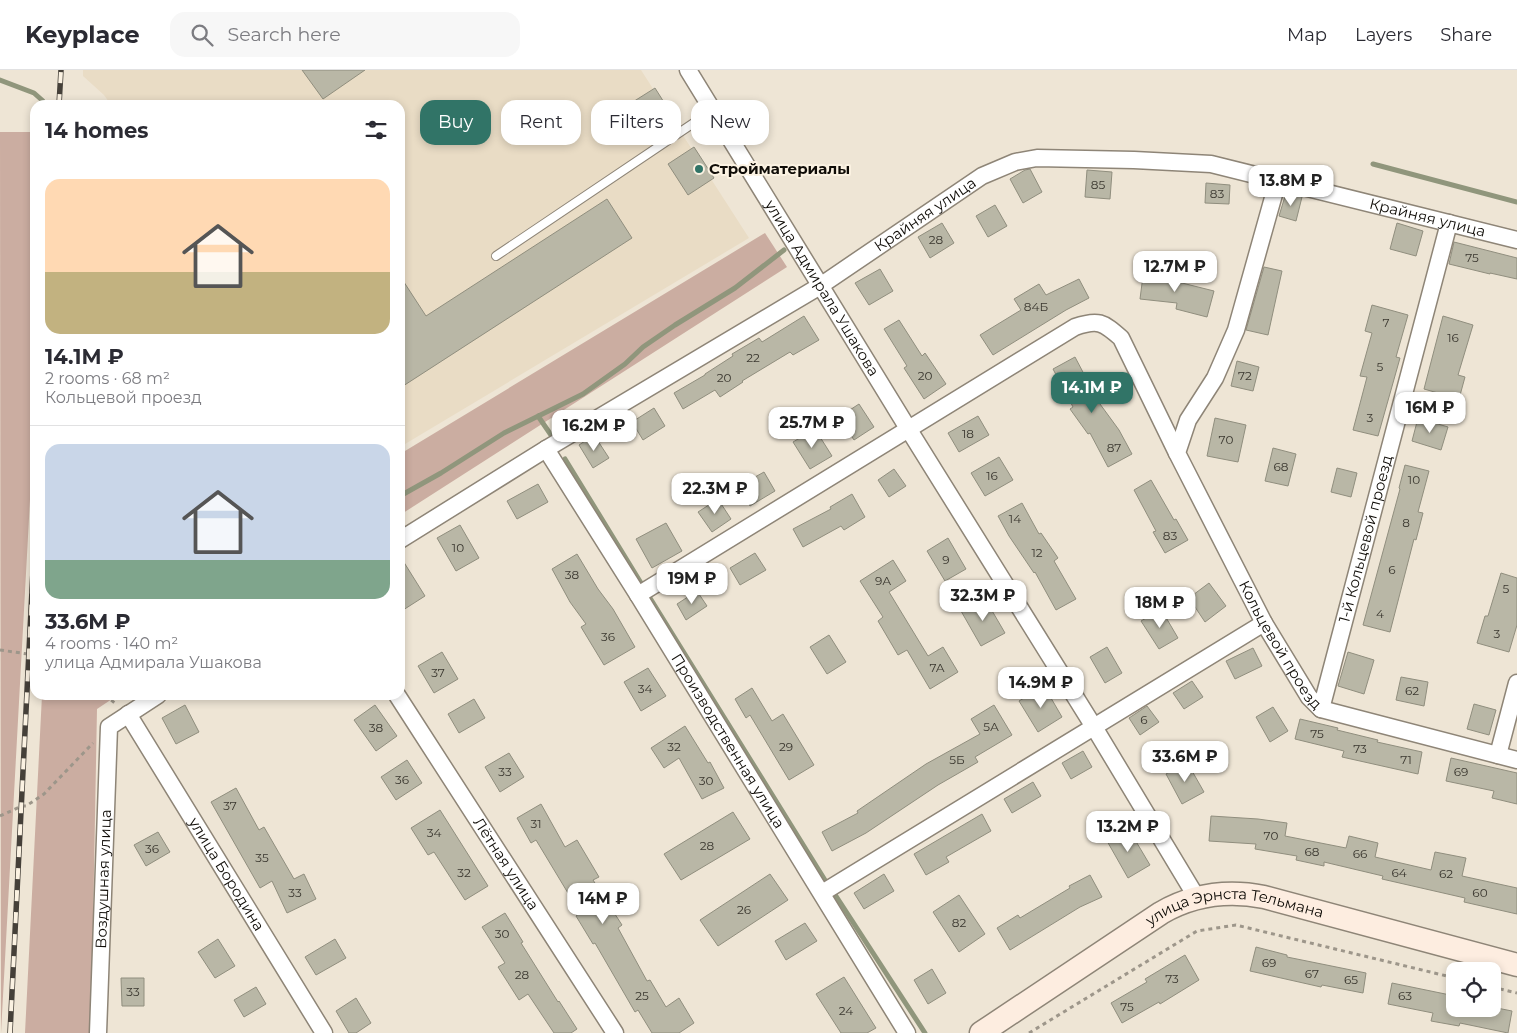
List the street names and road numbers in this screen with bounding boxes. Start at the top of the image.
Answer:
street label: Крайняя улица [870,173,979,255]
street label: Крайняя улица [1368,194,1488,241]
street label: улица Адмирала Ушакова [761,195,884,380]
street label: 1-й Кольцевой проезд [1334,453,1397,624]
street label: Кольцевой проезд [1235,577,1326,713]
street label: Производственная улица [667,650,789,832]
street label: Воздушная улица [91,809,115,949]
street label: улица Бородина [184,813,269,934]
street label: Лётная улица [469,814,543,914]
street label: улица Эрнста Тельмана [1141,884,1326,930]

